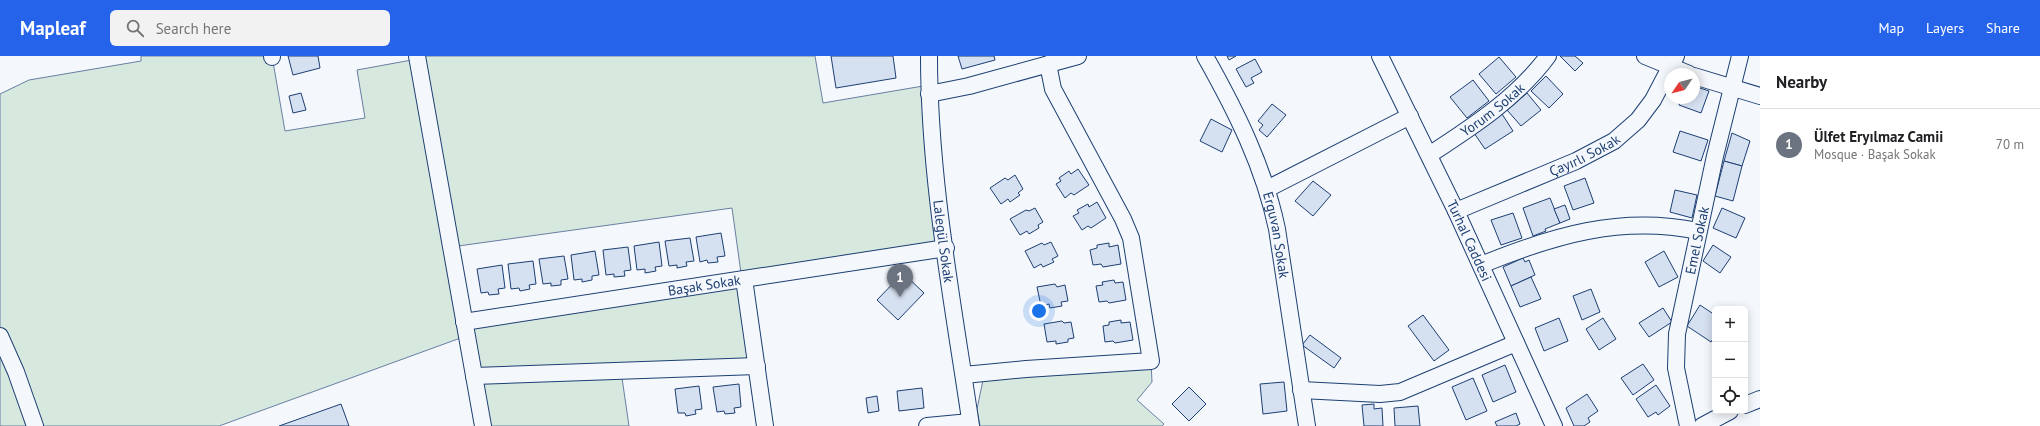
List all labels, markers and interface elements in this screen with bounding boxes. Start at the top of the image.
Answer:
search box [110,10,390,46]
text: Mapleaf [20,16,86,40]
icon: search [124,17,146,39]
text: Search here [156,19,231,38]
text: Map [1878,19,1904,37]
text: Layers [1926,19,1964,37]
text: Share [1986,19,2020,37]
north arrow [1664,68,1700,104]
text: Nearby [1776,71,1827,93]
street label: Yorum Sokak [1457,79,1529,141]
text: Ülfet Eryılmaz Camii [1814,127,1943,146]
street label: Çayırlı Sokak [1546,130,1624,180]
text: 1 [1785,136,1793,153]
text: 70 m [1996,136,2024,153]
text: Mosque · Başak Sokak [1814,146,1936,163]
street label: Erguvan Sokak [1259,190,1293,280]
street label: Turhal Caddesi [1443,197,1496,284]
street label: Lalegül Sokak [929,199,958,284]
street label: Emel Sokak [1681,204,1713,276]
pin: 1 [887,264,913,297]
street label: Başak Sokak [667,271,742,300]
your location [1029,301,1049,321]
map controls [1712,306,1748,414]
button: + [1712,306,1748,342]
button: − [1712,342,1748,378]
button: locate [1712,378,1748,414]

